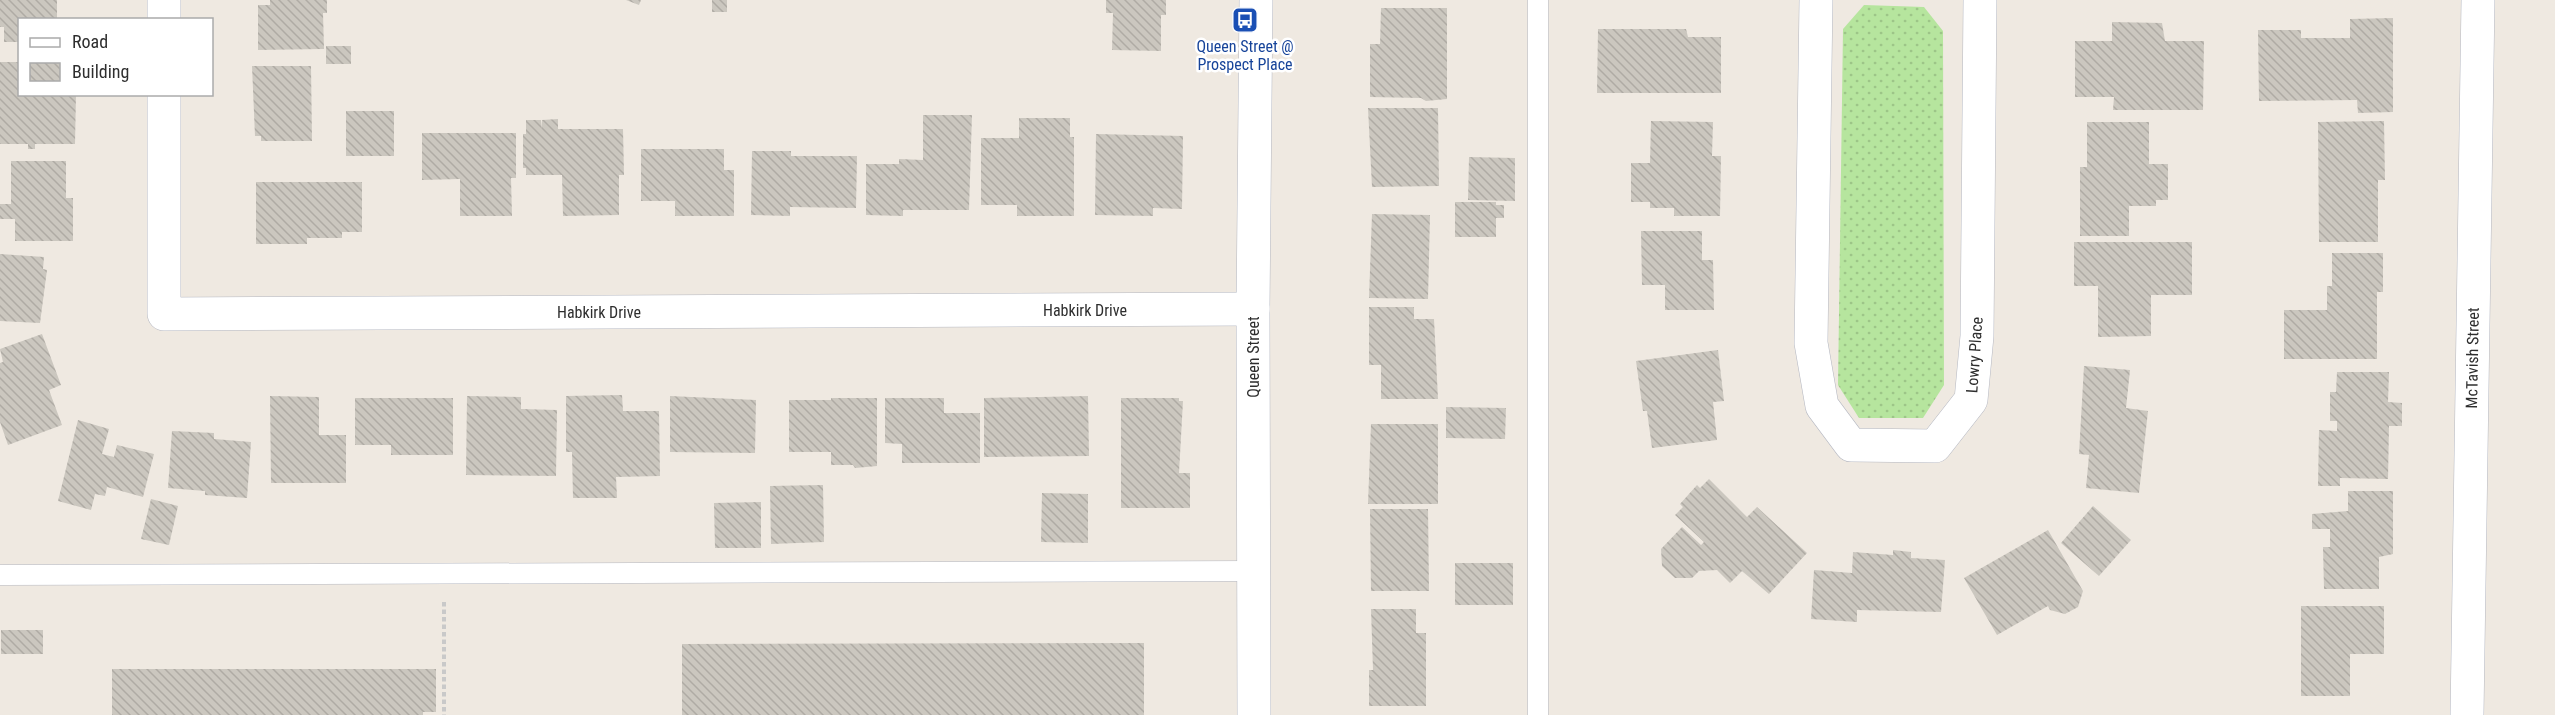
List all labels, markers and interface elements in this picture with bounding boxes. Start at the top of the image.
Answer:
bus stop icon: Queen Street @ Prospect Place [1230,5,1260,35]
legend [18,18,213,96]
text: Road [72,31,108,52]
place label: Queen Street @ Prospect Place [1196,37,1294,74]
text: Building [72,61,129,82]
street label: Habkirk Drive [1043,301,1127,320]
street label: Habkirk Drive [557,303,641,322]
street label: McTavish Street [2462,307,2483,409]
street label: Queen Street [1244,316,1263,398]
street label: Lowry Place [1962,316,1987,394]

